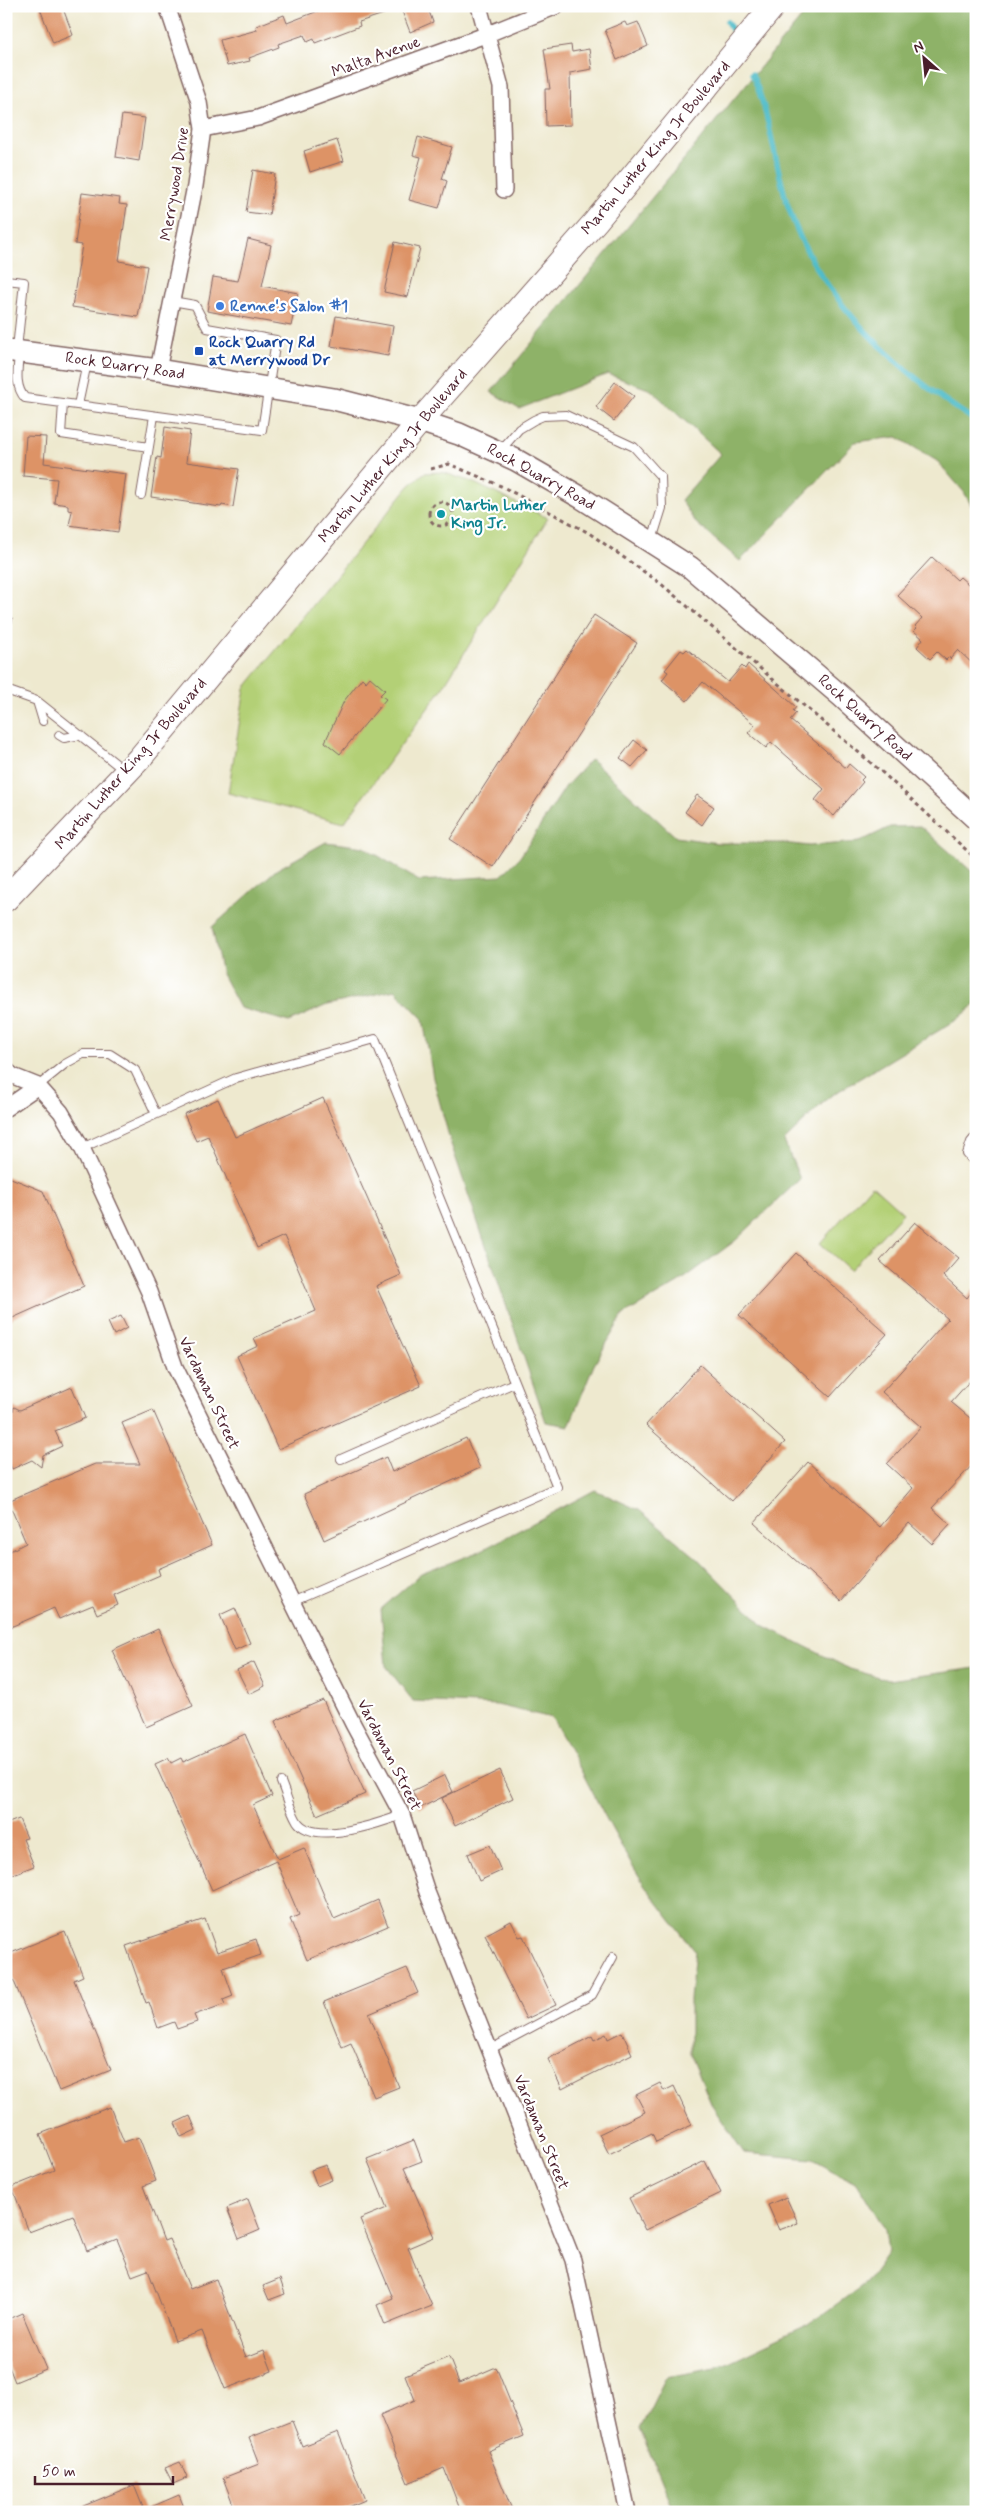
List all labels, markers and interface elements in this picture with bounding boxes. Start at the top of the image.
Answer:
street label: Malta Avenue [329,31,424,83]
north arrow [900,32,950,82]
text: N [910,37,927,57]
street label: Martin Luther King Jr Boulevard [577,56,735,240]
street label: Merrywood Drive [156,126,194,242]
place label: Renne's Salon #1 [230,296,348,317]
marker: Renne's Salon #1 [214,300,226,312]
place label: Rock Quarry Rd at Merrywood Dr [209,332,330,371]
marker: Rock Quarry Rd at Merrywood Dr [193,345,205,357]
street label: Rock Quarry Road [64,347,186,385]
street label: Martin Luther King Jr Boulevard [314,364,472,548]
street label: Rock Quarry Road [483,439,599,515]
place label: Martin Luther King Jr. [451,495,547,536]
marker: Martin Luther King Jr. [435,508,447,520]
street label: Rock Quarry Road [813,670,917,766]
street label: Martin Luther King Jr Boulevard [50,674,212,854]
street label: Vardaman Street [174,1333,245,1453]
street label: Vardaman Street [352,1696,426,1815]
street label: Vardaman Street [508,2071,574,2193]
scale bar [35,2453,172,2485]
text: 50 m [42,2462,76,2482]

